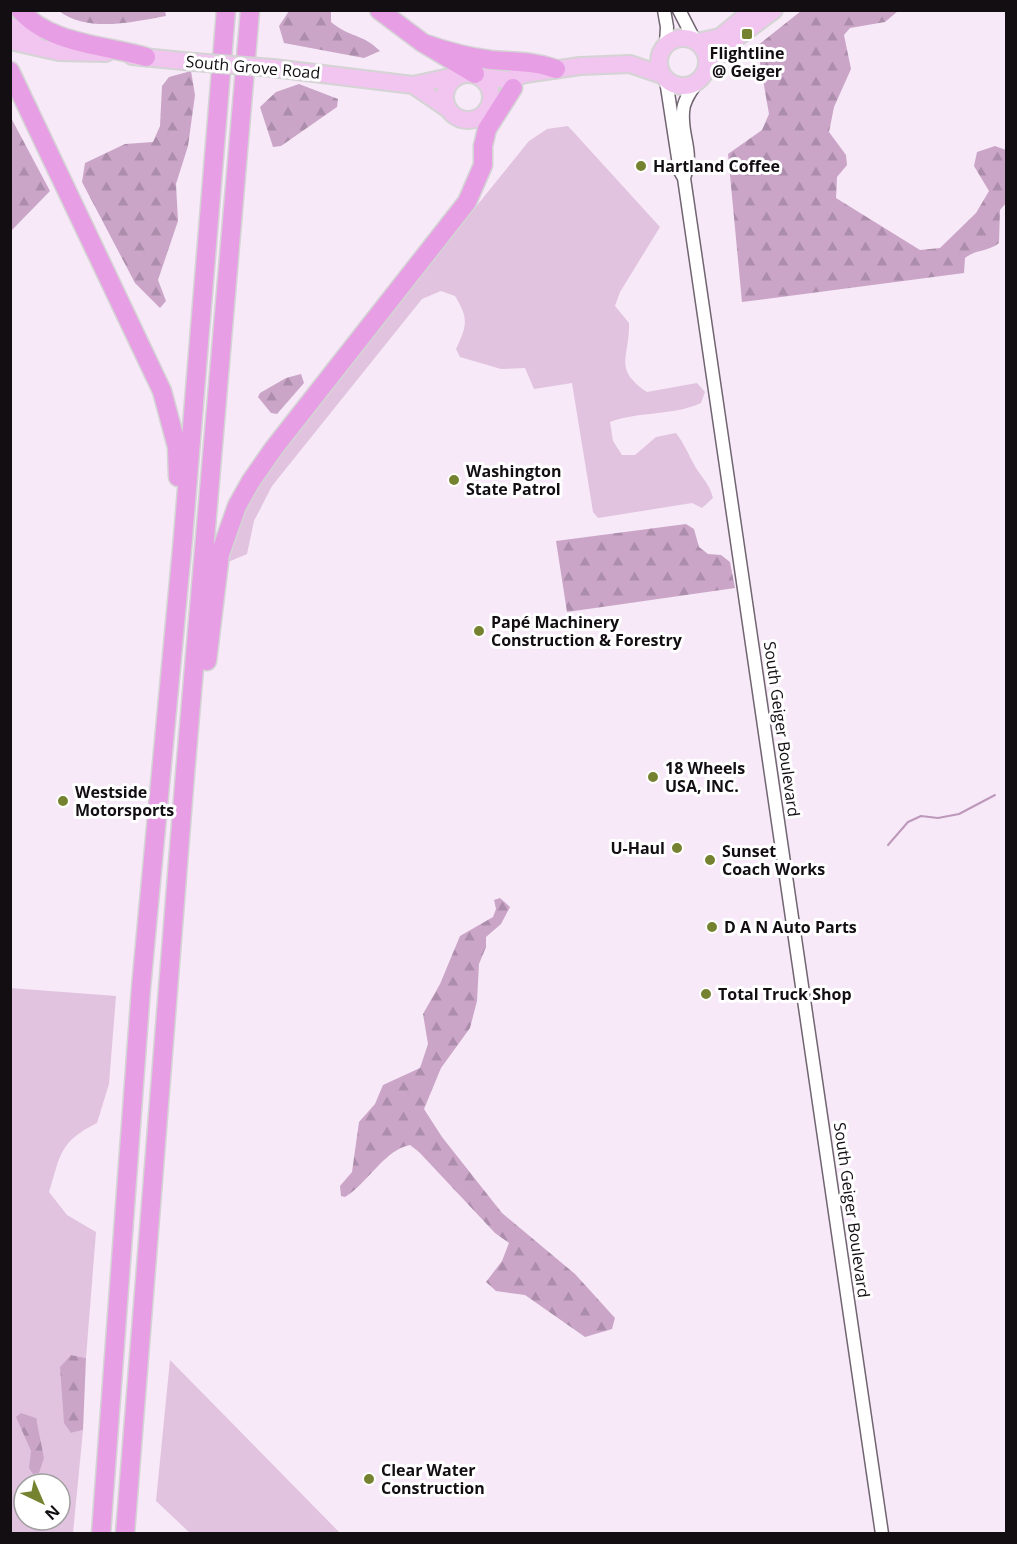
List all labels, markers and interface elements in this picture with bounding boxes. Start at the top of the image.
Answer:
marker: Flightline @ Geiger [740,27,754,41]
place label: Flightline @ Geiger [710,42,784,82]
street label: South Grove Road [185,50,321,84]
place label: Hartland Coffee [653,155,780,177]
marker: Hartland Coffee [634,159,648,173]
place label: Washington State Patrol [466,460,561,500]
marker: Washington State Patrol [447,473,461,487]
place label: Papé Machinery Construction & Forestry [491,611,683,651]
marker: Papé Machinery Construction & Forestry [472,624,486,638]
street label: South Geiger Boulevard [759,640,805,818]
place label: 18 Wheels USA, INC. [665,757,745,797]
marker: 18 Wheels USA, INC. [646,770,660,784]
place label: Westside Motorsports [75,781,174,821]
marker: Westside Motorsports [56,794,70,808]
place label: U-Haul [610,837,665,859]
place label: Sunset Coach Works [722,840,825,880]
marker: U-Haul [670,841,684,855]
marker: Sunset Coach Works [703,853,717,867]
place label: D A N Auto Parts [724,916,857,938]
marker: D A N Auto Parts [705,920,719,934]
place label: Total Truck Shop [718,983,852,1005]
marker: Total Truck Shop [699,987,713,1001]
street label: South Geiger Boulevard [829,1121,875,1299]
place label: Clear Water Construction [381,1459,485,1499]
north arrow [12,1472,72,1532]
marker: Clear Water Construction [362,1472,376,1486]
text: N [40,1500,65,1525]

